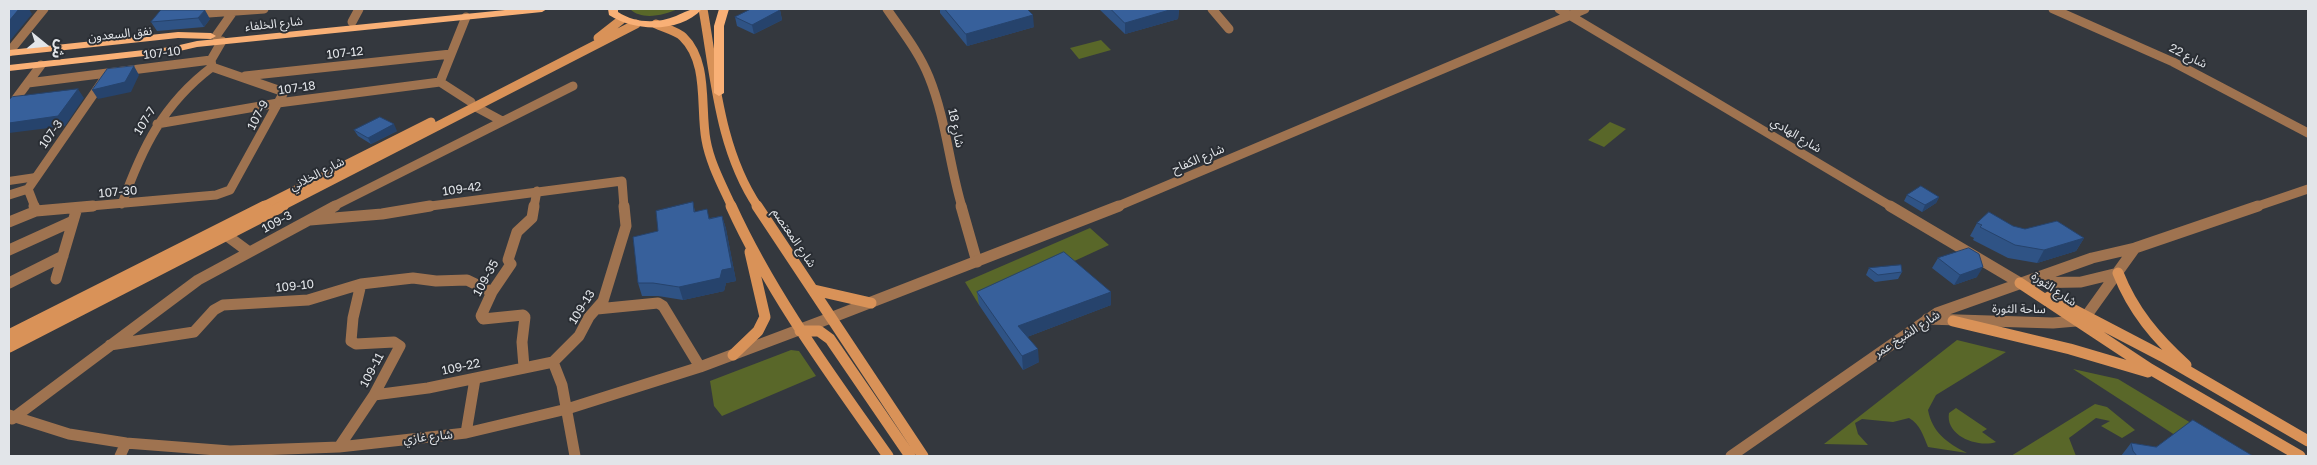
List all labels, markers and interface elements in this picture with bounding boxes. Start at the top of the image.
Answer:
street label: شارع الخلفاء [244,14,304,34]
north arrow [20,20,70,70]
street label: نفق السعدون [87,23,153,45]
text: ش [49,38,71,61]
street label: شارع 22 [2167,41,2209,71]
street label: 107-10 [143,44,181,62]
street label: 107-12 [326,44,364,62]
street label: 107-18 [278,78,316,98]
street label: 107-9 [244,98,272,132]
street label: 107-7 [131,105,159,137]
street label: شارع 18 [945,107,967,149]
street label: شارع الهادي [1768,114,1824,156]
street label: 107-3 [36,117,66,151]
street label: شارع الكفاح [1170,142,1226,176]
street label: شارع الخلاني [287,154,347,194]
street label: 109-42 [442,179,482,199]
street label: 107-30 [98,183,138,201]
street label: شارع المعتصم [769,206,819,270]
street label: 109-3 [259,208,295,236]
street label: 109-35 [470,257,502,299]
street label: شارع الثورة [2029,269,2079,309]
street label: 109-10 [275,277,315,295]
street label: 109-13 [566,287,598,327]
street label: ساحة الثورة [1992,301,2046,317]
street label: شارع الشيخ عمر [1871,307,1943,361]
street label: 109-11 [357,350,387,390]
street label: 109-22 [440,356,482,378]
street label: شارع غازي [403,427,453,447]

